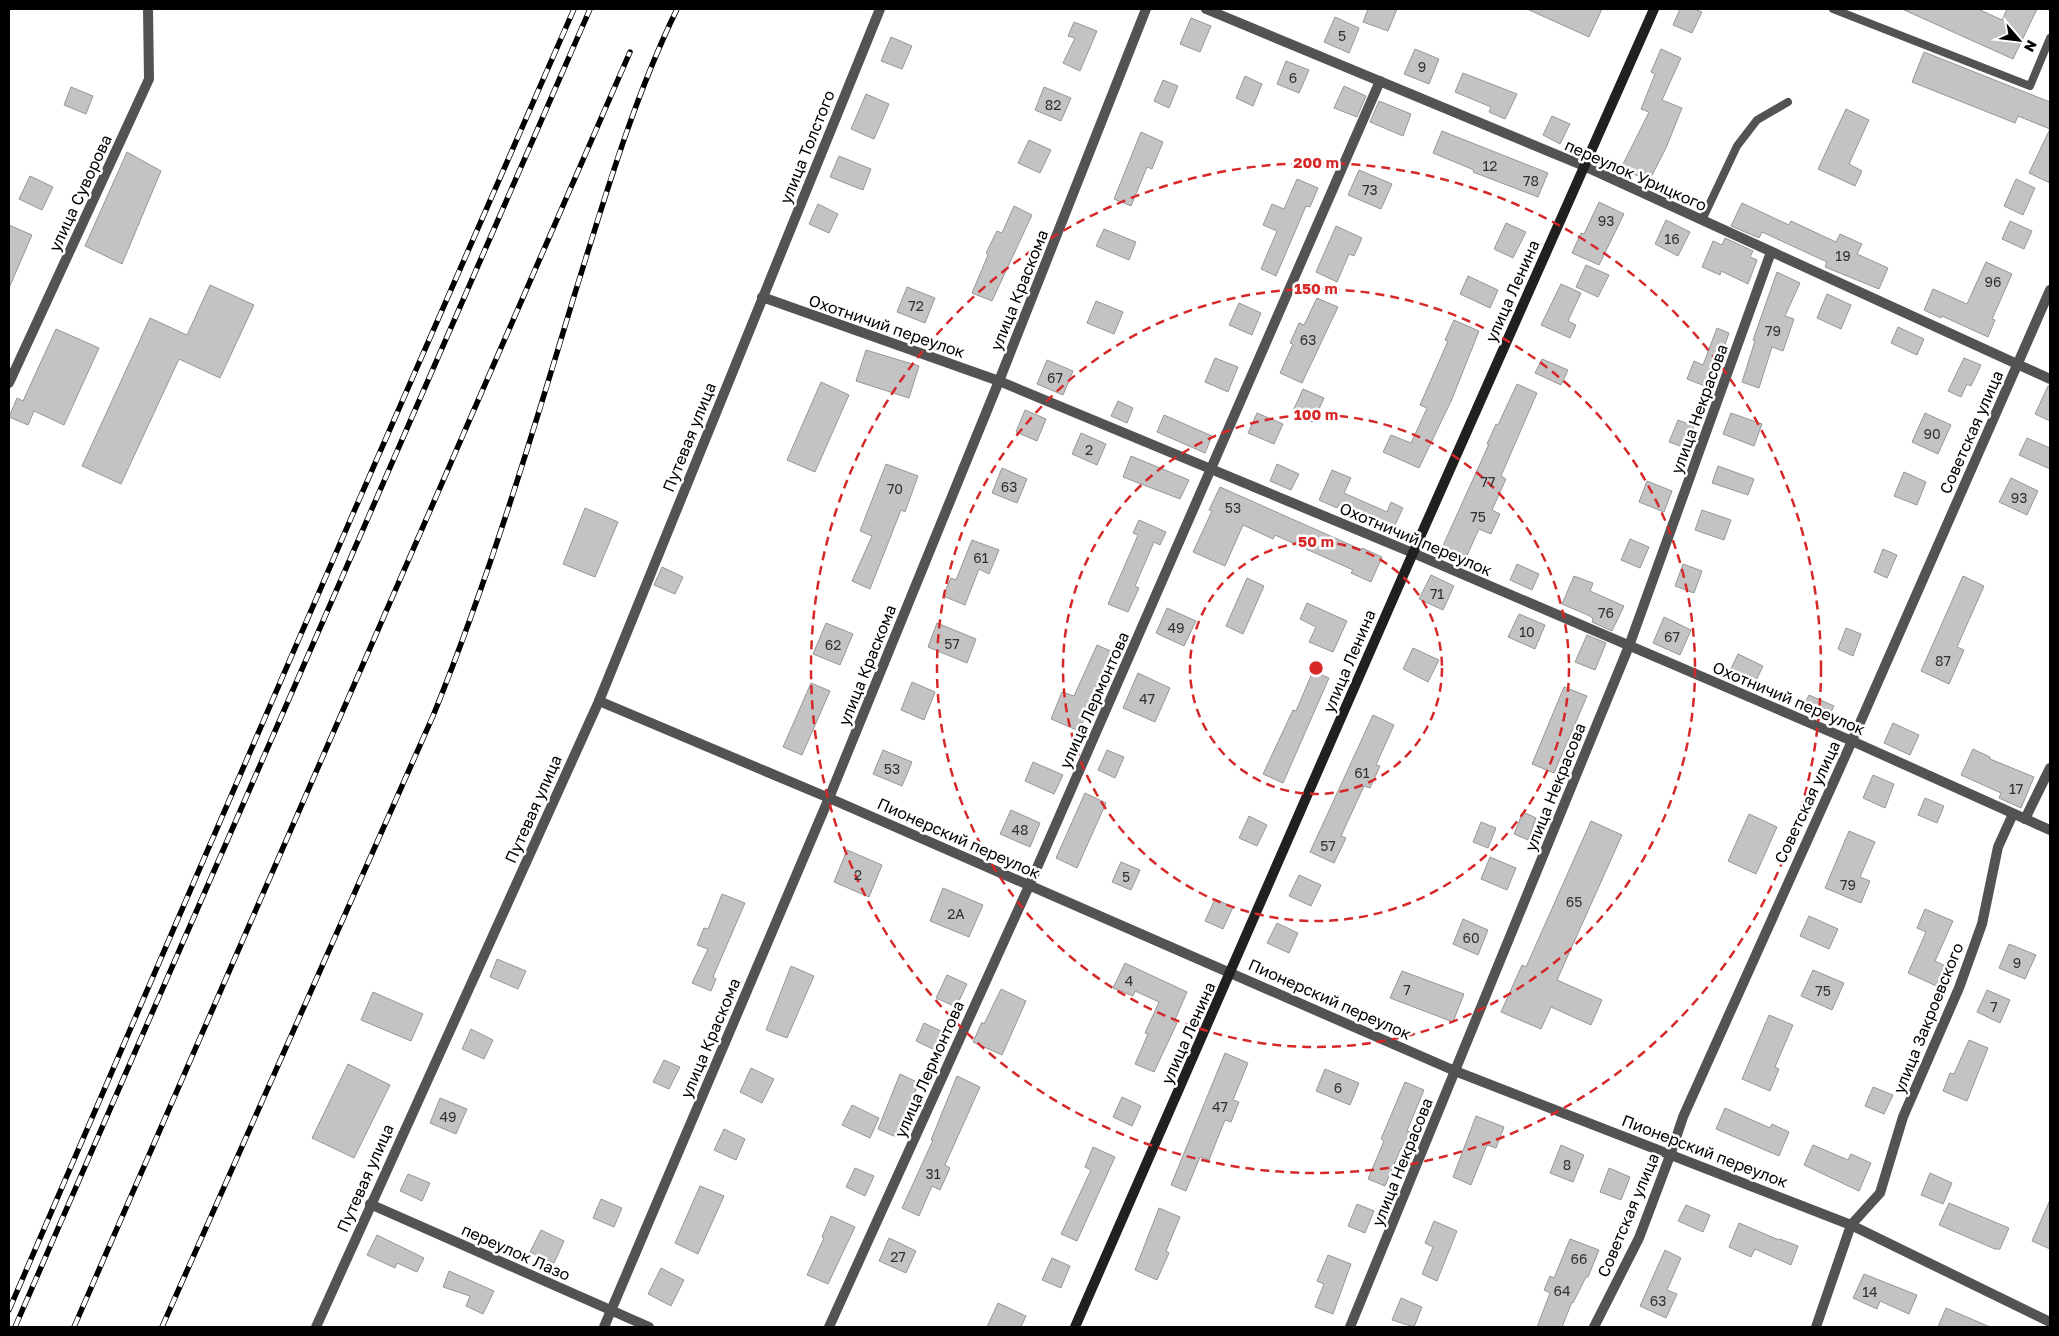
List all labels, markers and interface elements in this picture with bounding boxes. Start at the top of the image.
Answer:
north arrow [1994,15,2044,65]
house number: 5 [1338,27,1346,44]
text: N [2021,38,2041,55]
house number: 9 [1418,58,1426,75]
house number: 6 [1289,69,1297,86]
street label: улица Толстого [775,87,839,207]
house number: 82 [1045,96,1061,113]
street label: улица Суворова [44,131,116,255]
street label: переулок Урицкого [1562,135,1710,215]
text: 200 m [1293,153,1339,171]
house number: 12 [1483,157,1497,174]
house number: 78 [1523,172,1539,189]
house number: 73 [1362,181,1378,198]
house number: 93 [1598,212,1614,229]
street label: улица Краскома [986,227,1052,353]
house number: 16 [1664,230,1680,247]
street label: улица Ленина [1481,237,1543,345]
house number: 19 [1835,247,1851,264]
house number: 96 [1985,273,2001,290]
text: 150 m [1294,279,1338,297]
street label: Охотничий переулок [806,290,968,362]
house number: 72 [908,297,924,314]
house number: 79 [1765,322,1781,339]
house number: 63 [1300,331,1316,348]
street label: улица Некрасова [1666,341,1732,477]
street label: Советская улица [1935,367,2007,497]
house number: 67 [1047,369,1063,386]
street label: Путевая улица [658,379,720,495]
text: 100 m [1294,405,1338,423]
house number: 90 [1923,425,1941,442]
house number: 2 [1085,441,1093,458]
house number: 77 [1481,473,1495,490]
house number: 63 [1001,478,1017,495]
house number: 70 [887,480,903,497]
house number: 93 [2011,489,2027,506]
street label: Охотничий переулок [1337,498,1495,580]
house number: 53 [1225,499,1241,516]
house number: 75 [1470,508,1486,525]
text: 50 m [1298,532,1334,550]
house number: 61 [973,549,989,566]
house number: 71 [1430,585,1444,602]
street label: улица Краскома [834,602,900,728]
house number: 76 [1598,604,1614,621]
street label: улица Ленина [1318,607,1380,715]
house number: 49 [1167,619,1185,636]
house number: 10 [1519,623,1535,640]
street label: улица Лермонтова [1055,628,1133,772]
house number: 67 [1664,628,1680,645]
house number: 57 [944,635,960,652]
house number: 62 [825,636,841,653]
house number: 87 [1935,652,1951,669]
street label: Охотничий переулок [1710,657,1868,739]
centre of rings [1307,659,1325,677]
house number: 47 [1139,690,1155,707]
street label: улица Некрасова [1520,720,1590,854]
street label: Советская улица [1770,737,1844,867]
street label: Путевая улица [500,752,566,866]
house number: 53 [884,760,900,777]
house number: 61 [1354,764,1370,781]
house number: 17 [2009,780,2023,797]
street label: Пионерский переулок [874,793,1044,883]
house number: 48 [1011,821,1029,838]
house number: 57 [1320,837,1336,854]
house number: 2 [854,866,862,883]
house number: 5 [1122,868,1130,885]
house number: 79 [1840,876,1856,893]
house number: 65 [1566,893,1582,910]
house number: 2А [947,905,965,922]
house number: 60 [1462,929,1480,946]
street label: улица Закроевского [1889,940,1967,1096]
street label: Пионерский переулок [1245,954,1415,1044]
house number: 9 [2013,954,2021,971]
house number: 4 [1125,972,1133,989]
street label: улица Краскома [676,975,744,1101]
street label: улица Ленина [1157,979,1219,1087]
house number: 7 [1403,981,1411,998]
house number: 75 [1815,982,1831,999]
street label: улица Лермонтова [890,997,968,1141]
house number: 7 [1990,998,1998,1015]
house number: 6 [1334,1079,1342,1096]
street label: улица Некрасова [1367,1095,1437,1229]
house number: 47 [1212,1098,1228,1115]
house number: 49 [439,1108,457,1125]
street label: Пионерский переулок [1619,1110,1791,1192]
street label: Путевая улица [332,1121,398,1235]
street label: Советская улица [1593,1150,1663,1280]
house number: 8 [1563,1156,1571,1173]
house number: 31 [926,1165,941,1182]
street label: переулок Лазо [459,1219,573,1285]
house number: 27 [890,1248,906,1265]
house number: 66 [1571,1250,1587,1267]
house number: 64 [1553,1282,1571,1299]
house number: 14 [1862,1283,1878,1300]
house number: 63 [1650,1292,1666,1309]

